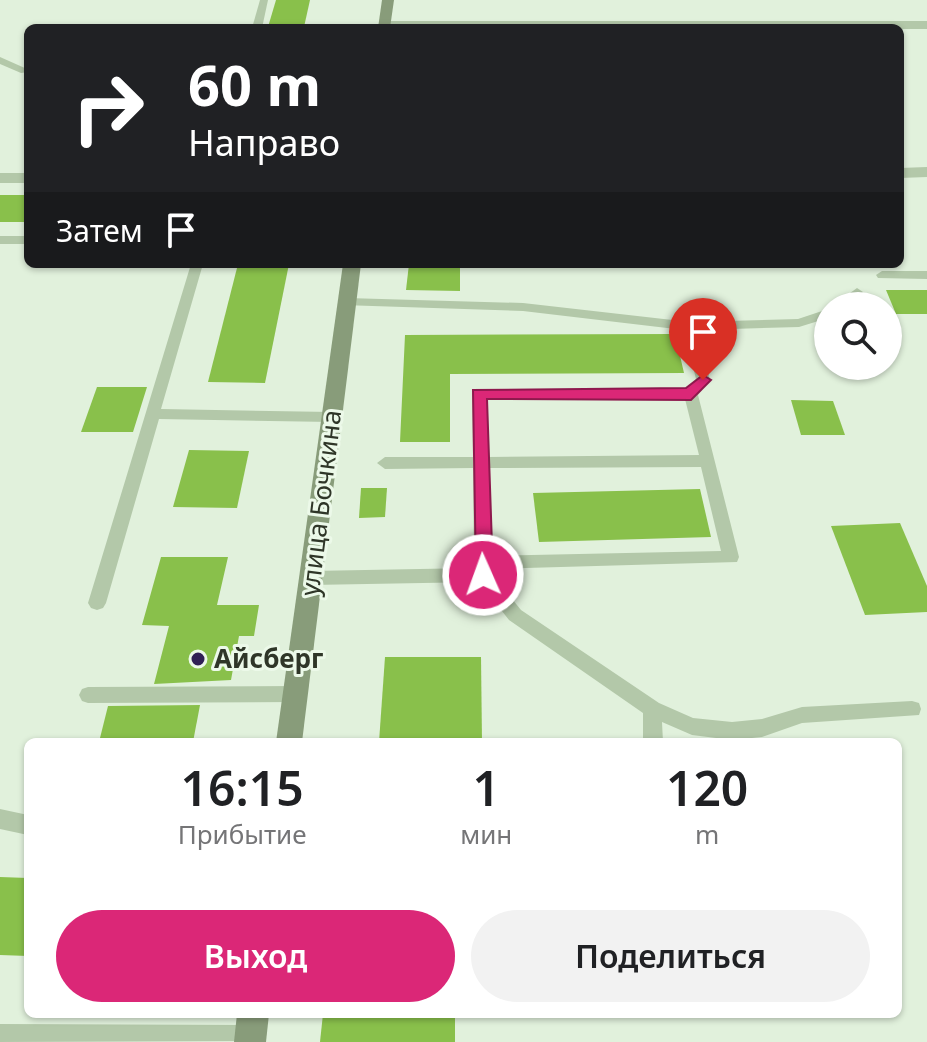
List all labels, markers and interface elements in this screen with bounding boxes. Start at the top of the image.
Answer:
text: 60 m [188,46,321,122]
icon: right [56,56,160,160]
text: Направо [188,118,340,167]
icon: arrive [159,208,203,252]
text: Затем [56,210,143,251]
map controls [814,292,902,380]
button: search [814,292,902,380]
pin [669,298,737,380]
icon: arrive [681,310,725,354]
street label: улица Бочкина [291,408,349,598]
position arrow [441,533,525,617]
place label: Айсберг [214,640,323,676]
marker: Айсберг [189,650,207,668]
text: 16:15 [181,755,304,820]
text: 1 [472,755,500,820]
text: 120 [666,755,748,820]
text: Прибытие [178,816,307,852]
text: мин [460,816,512,852]
text: m [695,816,719,852]
button: Выход [56,910,455,1002]
button: Поделиться [471,910,870,1002]

